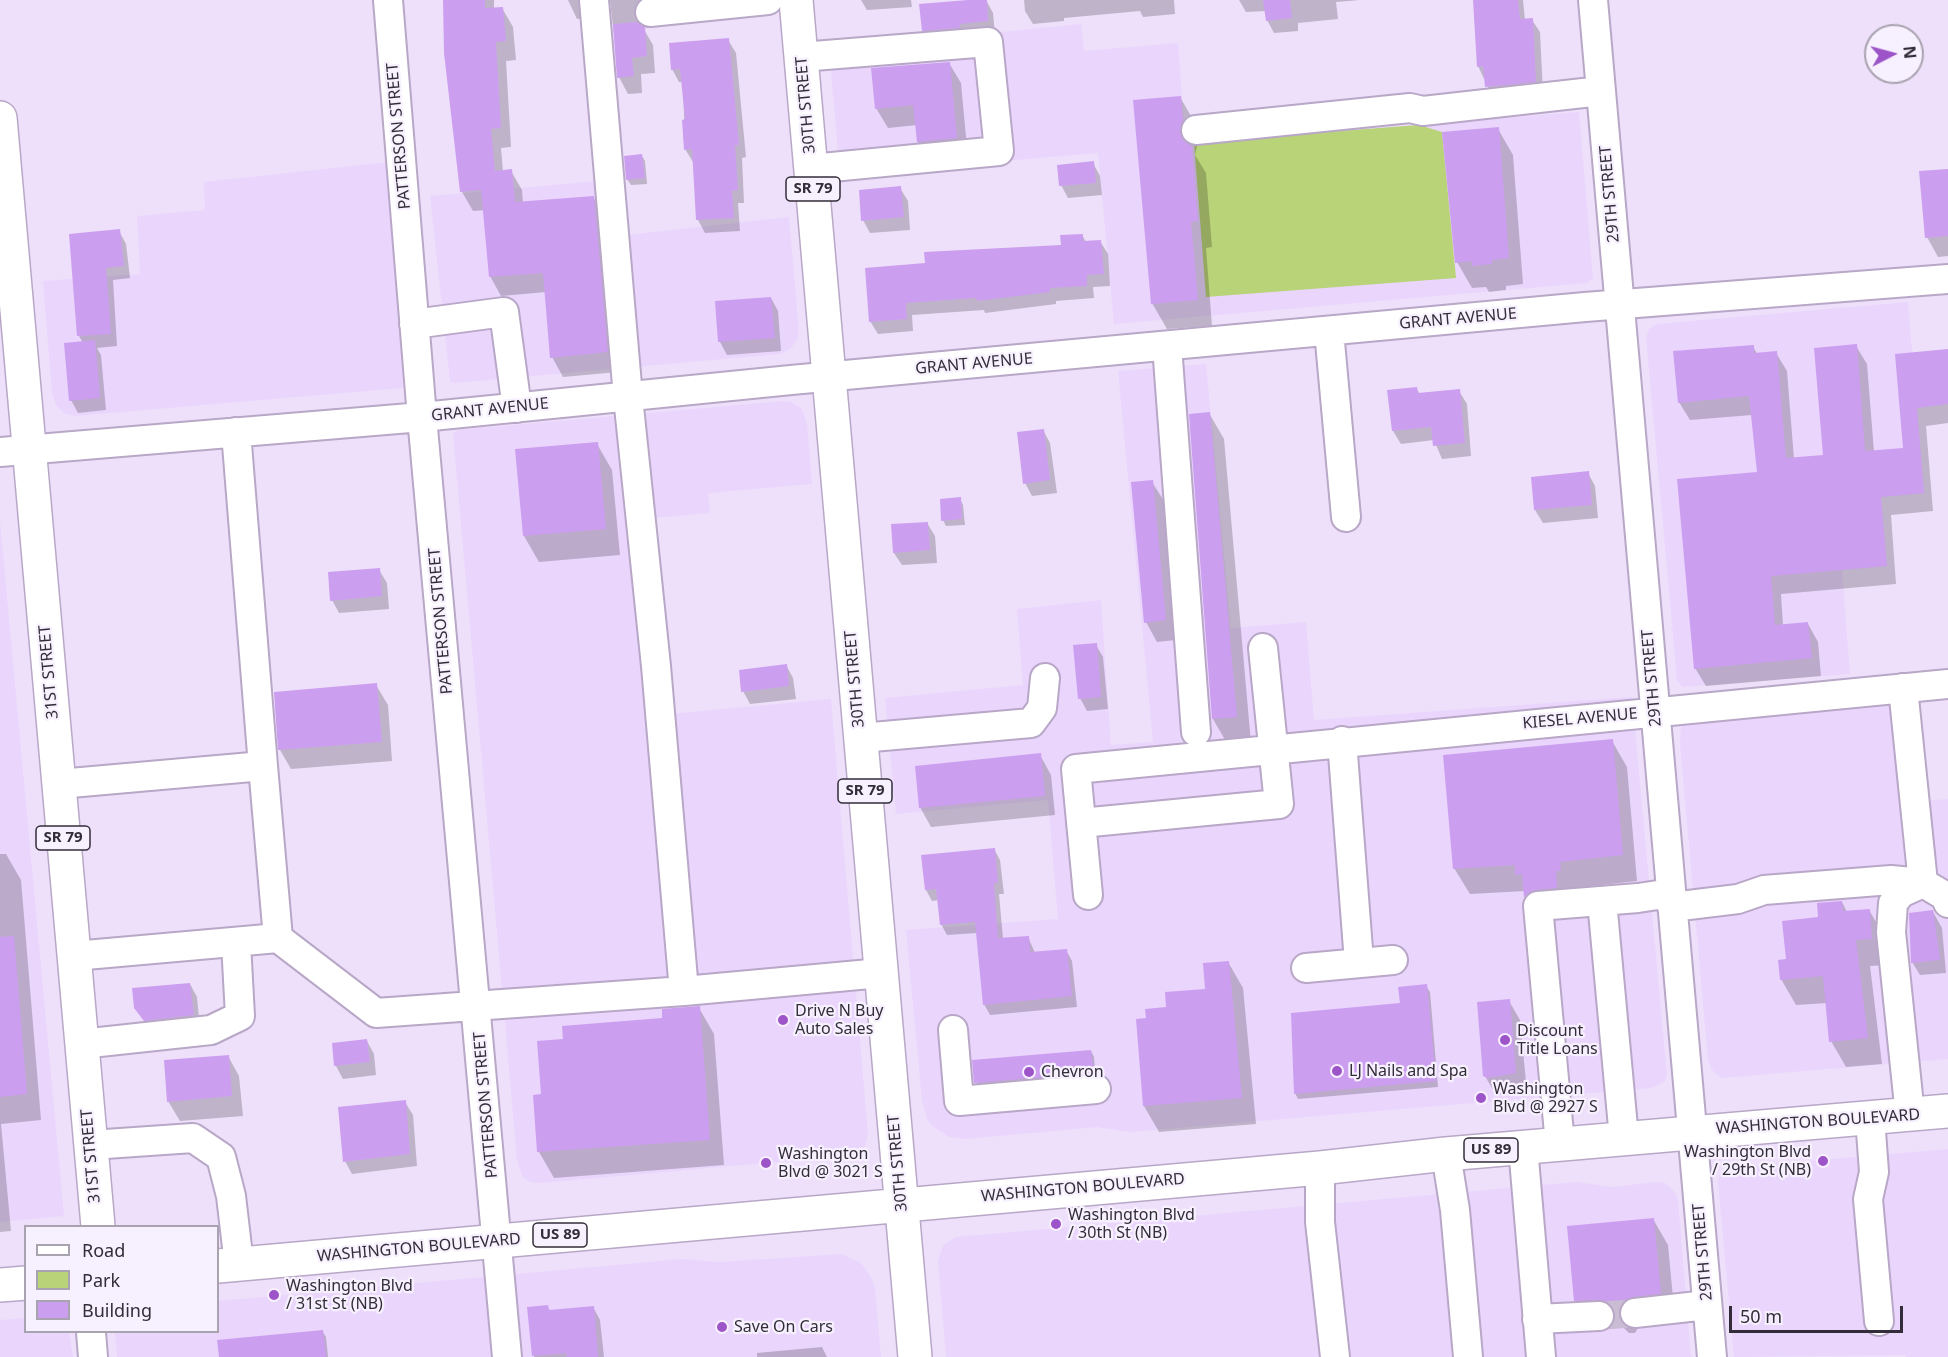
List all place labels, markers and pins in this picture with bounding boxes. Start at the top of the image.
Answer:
place label: Drive N Buy Auto Sales [795,1001,883,1039]
marker: Drive N Buy Auto Sales [776,1013,790,1027]
place label: Discount Title Loans [1517,1021,1598,1059]
marker: Discount Title Loans [1498,1033,1512,1047]
place label: LJ Nails and Spa [1349,1061,1468,1081]
place label: Chevron [1041,1062,1104,1082]
marker: LJ Nails and Spa [1330,1064,1344,1078]
marker: Chevron [1022,1065,1036,1079]
place label: Washington Blvd @ 2927 S [1493,1079,1598,1117]
marker: Washington Blvd @ 2927 S [1474,1091,1488,1105]
place label: Washington Blvd / 29th St (NB) [1684,1142,1811,1180]
place label: Washington Blvd @ 3021 S [778,1144,883,1182]
marker: Washington Blvd / 29th St (NB) [1816,1154,1830,1168]
marker: Washington Blvd @ 3021 S [759,1156,773,1170]
place label: Washington Blvd / 30th St (NB) [1068,1205,1195,1243]
marker: Washington Blvd / 30th St (NB) [1049,1217,1063,1231]
place label: Washington Blvd / 31st St (NB) [286,1276,413,1314]
marker: Washington Blvd / 31st St (NB) [267,1288,281,1302]
place label: Save On Cars [734,1317,833,1337]
marker: Save On Cars [715,1320,729,1334]

